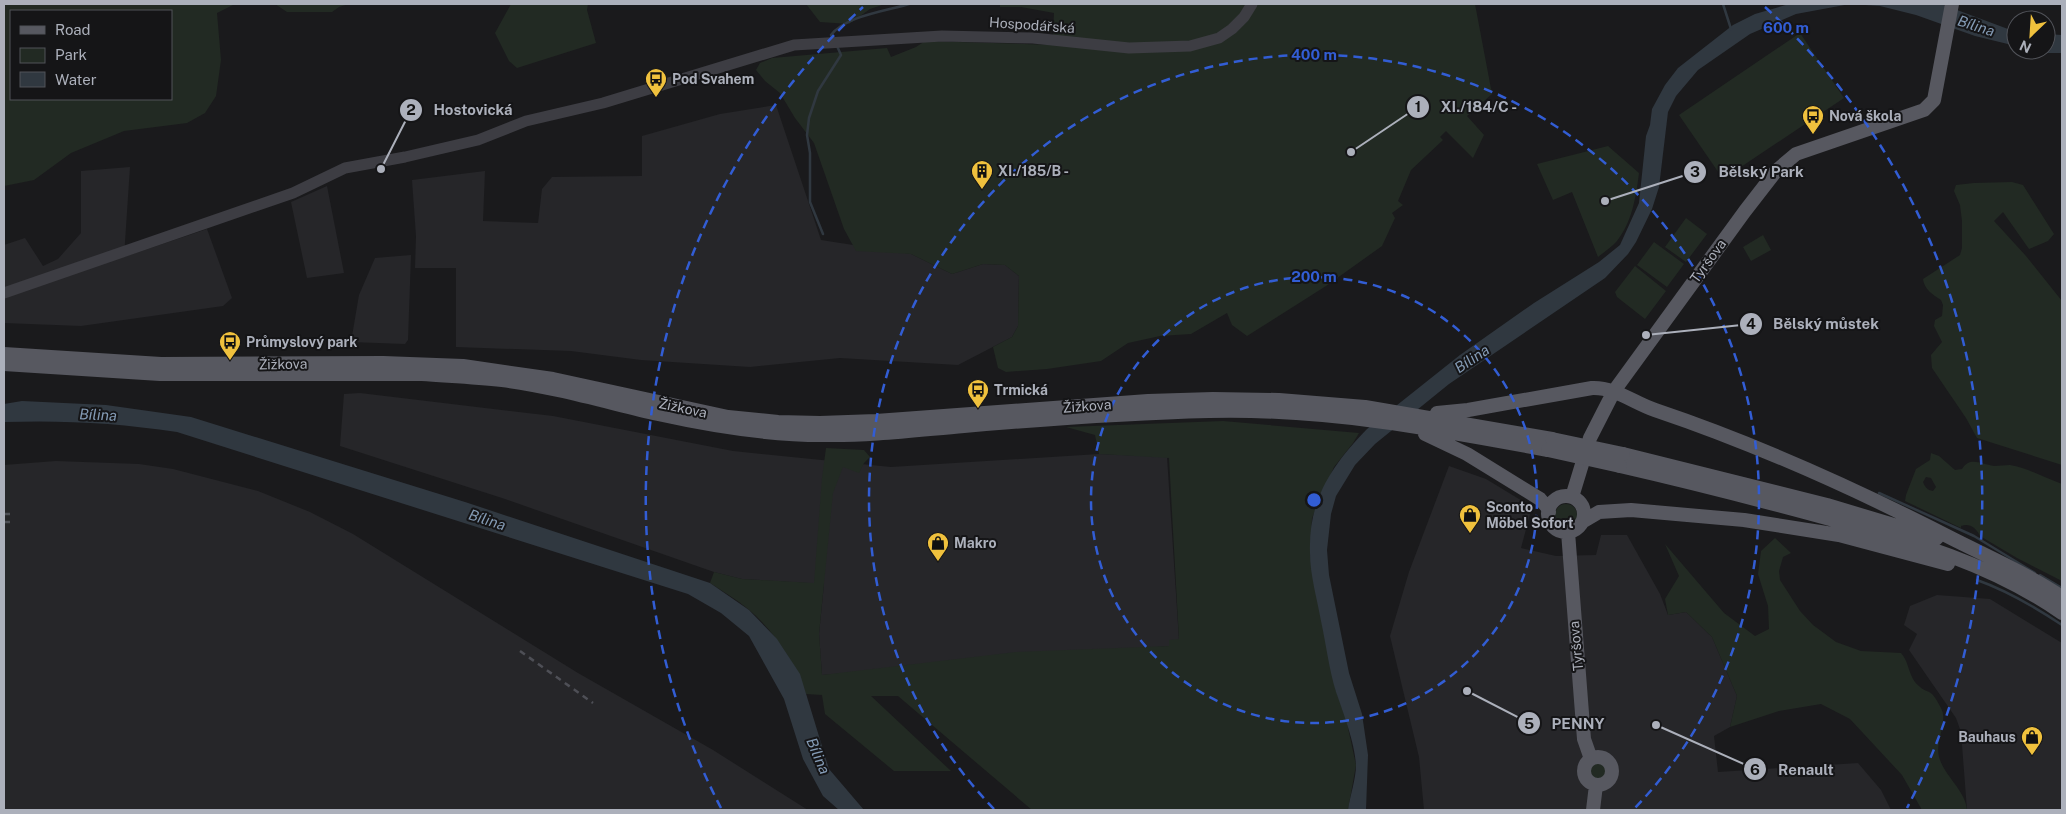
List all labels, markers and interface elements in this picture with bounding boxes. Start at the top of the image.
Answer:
legend [10,10,172,100]
north arrow [2006,10,2056,60]
water label: Bílina [1955,12,1997,39]
street label: Hospodářská [989,14,1075,36]
text: 600 m [1763,19,1809,36]
text: Road [55,21,91,38]
text: N [2017,37,2034,56]
text: Park [55,46,87,63]
text: 400 m [1291,46,1337,63]
bus stop icon: Pod Svahem [644,67,668,98]
text: Water [55,71,97,88]
place label: Pod Svahem [672,71,754,87]
callout: XI./184/C - [1406,92,1528,122]
callout: Hostovická [398,95,522,125]
text: 1 [1415,98,1421,115]
text: XI./184/C - [1441,98,1517,115]
text: 2 [406,101,416,118]
text: Hostovická [433,101,513,118]
bus stop icon: Nová škola [1801,104,1825,135]
place label: Nová škola [1829,108,1901,124]
callout: Bělský Park [1683,157,1813,187]
building icon: XI./185/B - [970,159,994,190]
place label: XI./185/B - [998,163,1069,179]
text: 3 [1690,163,1700,180]
text: Bělský Park [1718,163,1804,180]
street label: Tyršova [1687,236,1729,286]
text: 200 m [1291,268,1337,285]
callout: Bělský můstek [1738,309,1889,339]
text: 4 [1746,315,1756,332]
text: Bělský můstek [1773,315,1879,332]
bus stop icon: Průmyslový park [218,330,242,361]
place label: Průmyslový park [246,334,357,350]
water label: Bílina [1451,341,1492,376]
street label: Žižkova [258,355,308,372]
bus stop icon: Trmická [966,378,990,409]
place label: Trmická [994,382,1048,398]
street label: Žižkova [657,394,709,421]
street label: Žižkova [1062,395,1112,416]
water label: Bílina [79,405,117,424]
centre of rings [1305,491,1323,509]
place label: Sconto Möbel Sofort [1486,499,1574,531]
shop icon: Sconto Möbel Sofort [1458,503,1482,534]
water label: Bílina [466,506,508,533]
shop icon: Makro [926,531,950,562]
place label: Makro [954,535,997,551]
street label: Tyršova [1566,620,1586,672]
callout: PENNY [1516,708,1614,738]
text: 5 [1524,715,1534,732]
text: PENNY [1552,715,1604,732]
shop icon: Bauhaus [2020,725,2044,756]
place label: Bauhaus [1958,729,2016,745]
water label: Bílina [803,735,834,777]
callout: Renault [1743,754,1843,784]
text: 6 [1750,761,1760,778]
text: Renault [1778,761,1834,778]

